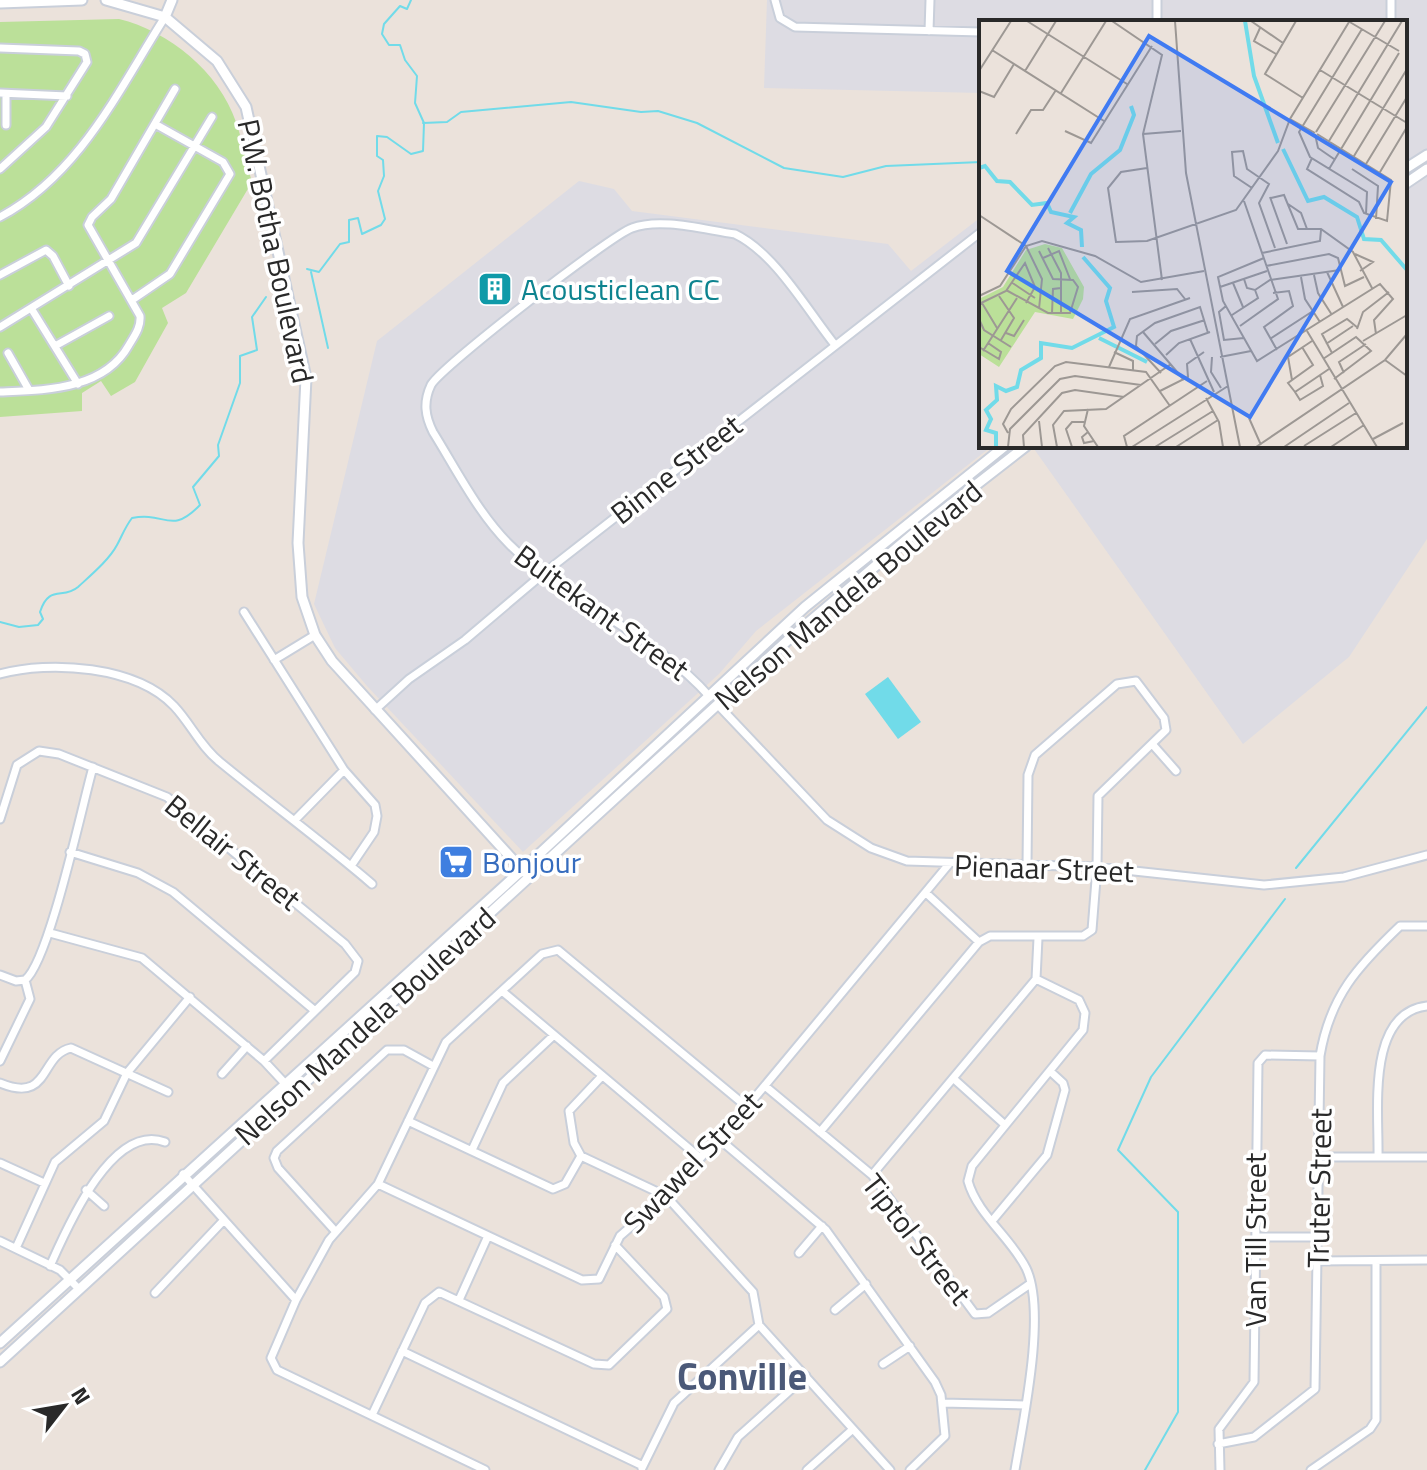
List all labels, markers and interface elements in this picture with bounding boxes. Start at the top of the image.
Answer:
inset map [979,20,1407,448]
street label: P.W. Botha Boulevard [226,115,326,387]
place label: Acousticlean CC [521,266,720,312]
building icon: Acousticlean CC [476,270,514,308]
street label: Binne Street [600,402,752,535]
street label: Nelson Mandela Boulevard [704,469,992,721]
street label: Buitekant Street [505,533,699,692]
street label: Bellair Street [155,783,311,922]
place label: Bonjour [482,839,581,885]
street label: Pienaar Street [953,842,1135,894]
supermarket icon: Bonjour [437,843,475,881]
street label: Nelson Mandela Boulevard [224,896,506,1156]
street label: Swawel Street [612,1080,772,1244]
street label: Truter Street [1295,1107,1343,1268]
street label: Van Till Street [1232,1152,1278,1327]
street label: Tiptol Street [851,1164,983,1315]
district label: Conville [677,1347,807,1405]
north arrow [24,1366,104,1446]
text: N [63,1380,100,1411]

